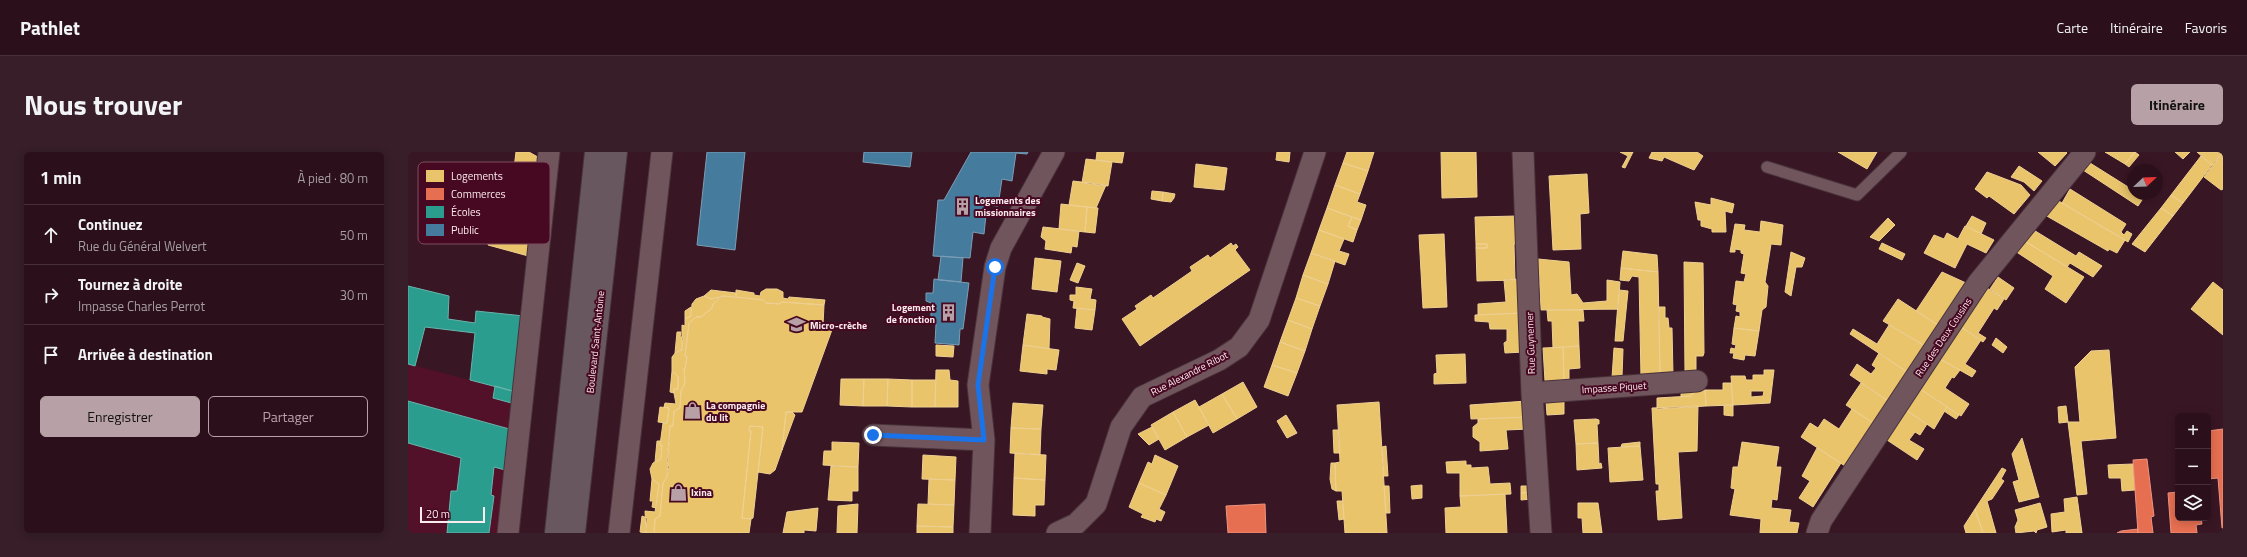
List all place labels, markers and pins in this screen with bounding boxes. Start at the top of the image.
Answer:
place label: Logements des missionnaires [975,193,1041,220]
building icon: Logements des missionnaires [952,196,972,216]
place label: Logement de fonction [886,300,935,327]
building icon: Logement de fonction [938,303,958,323]
school or university icon: Micro-crèche [787,315,807,335]
place label: Micro-crèche [810,318,867,333]
place label: La compagnie du lit [706,398,765,425]
shop icon: La compagnie du lit [683,401,703,421]
shop icon: Ixina [668,482,688,502]
place label: Ixina [691,485,712,500]

